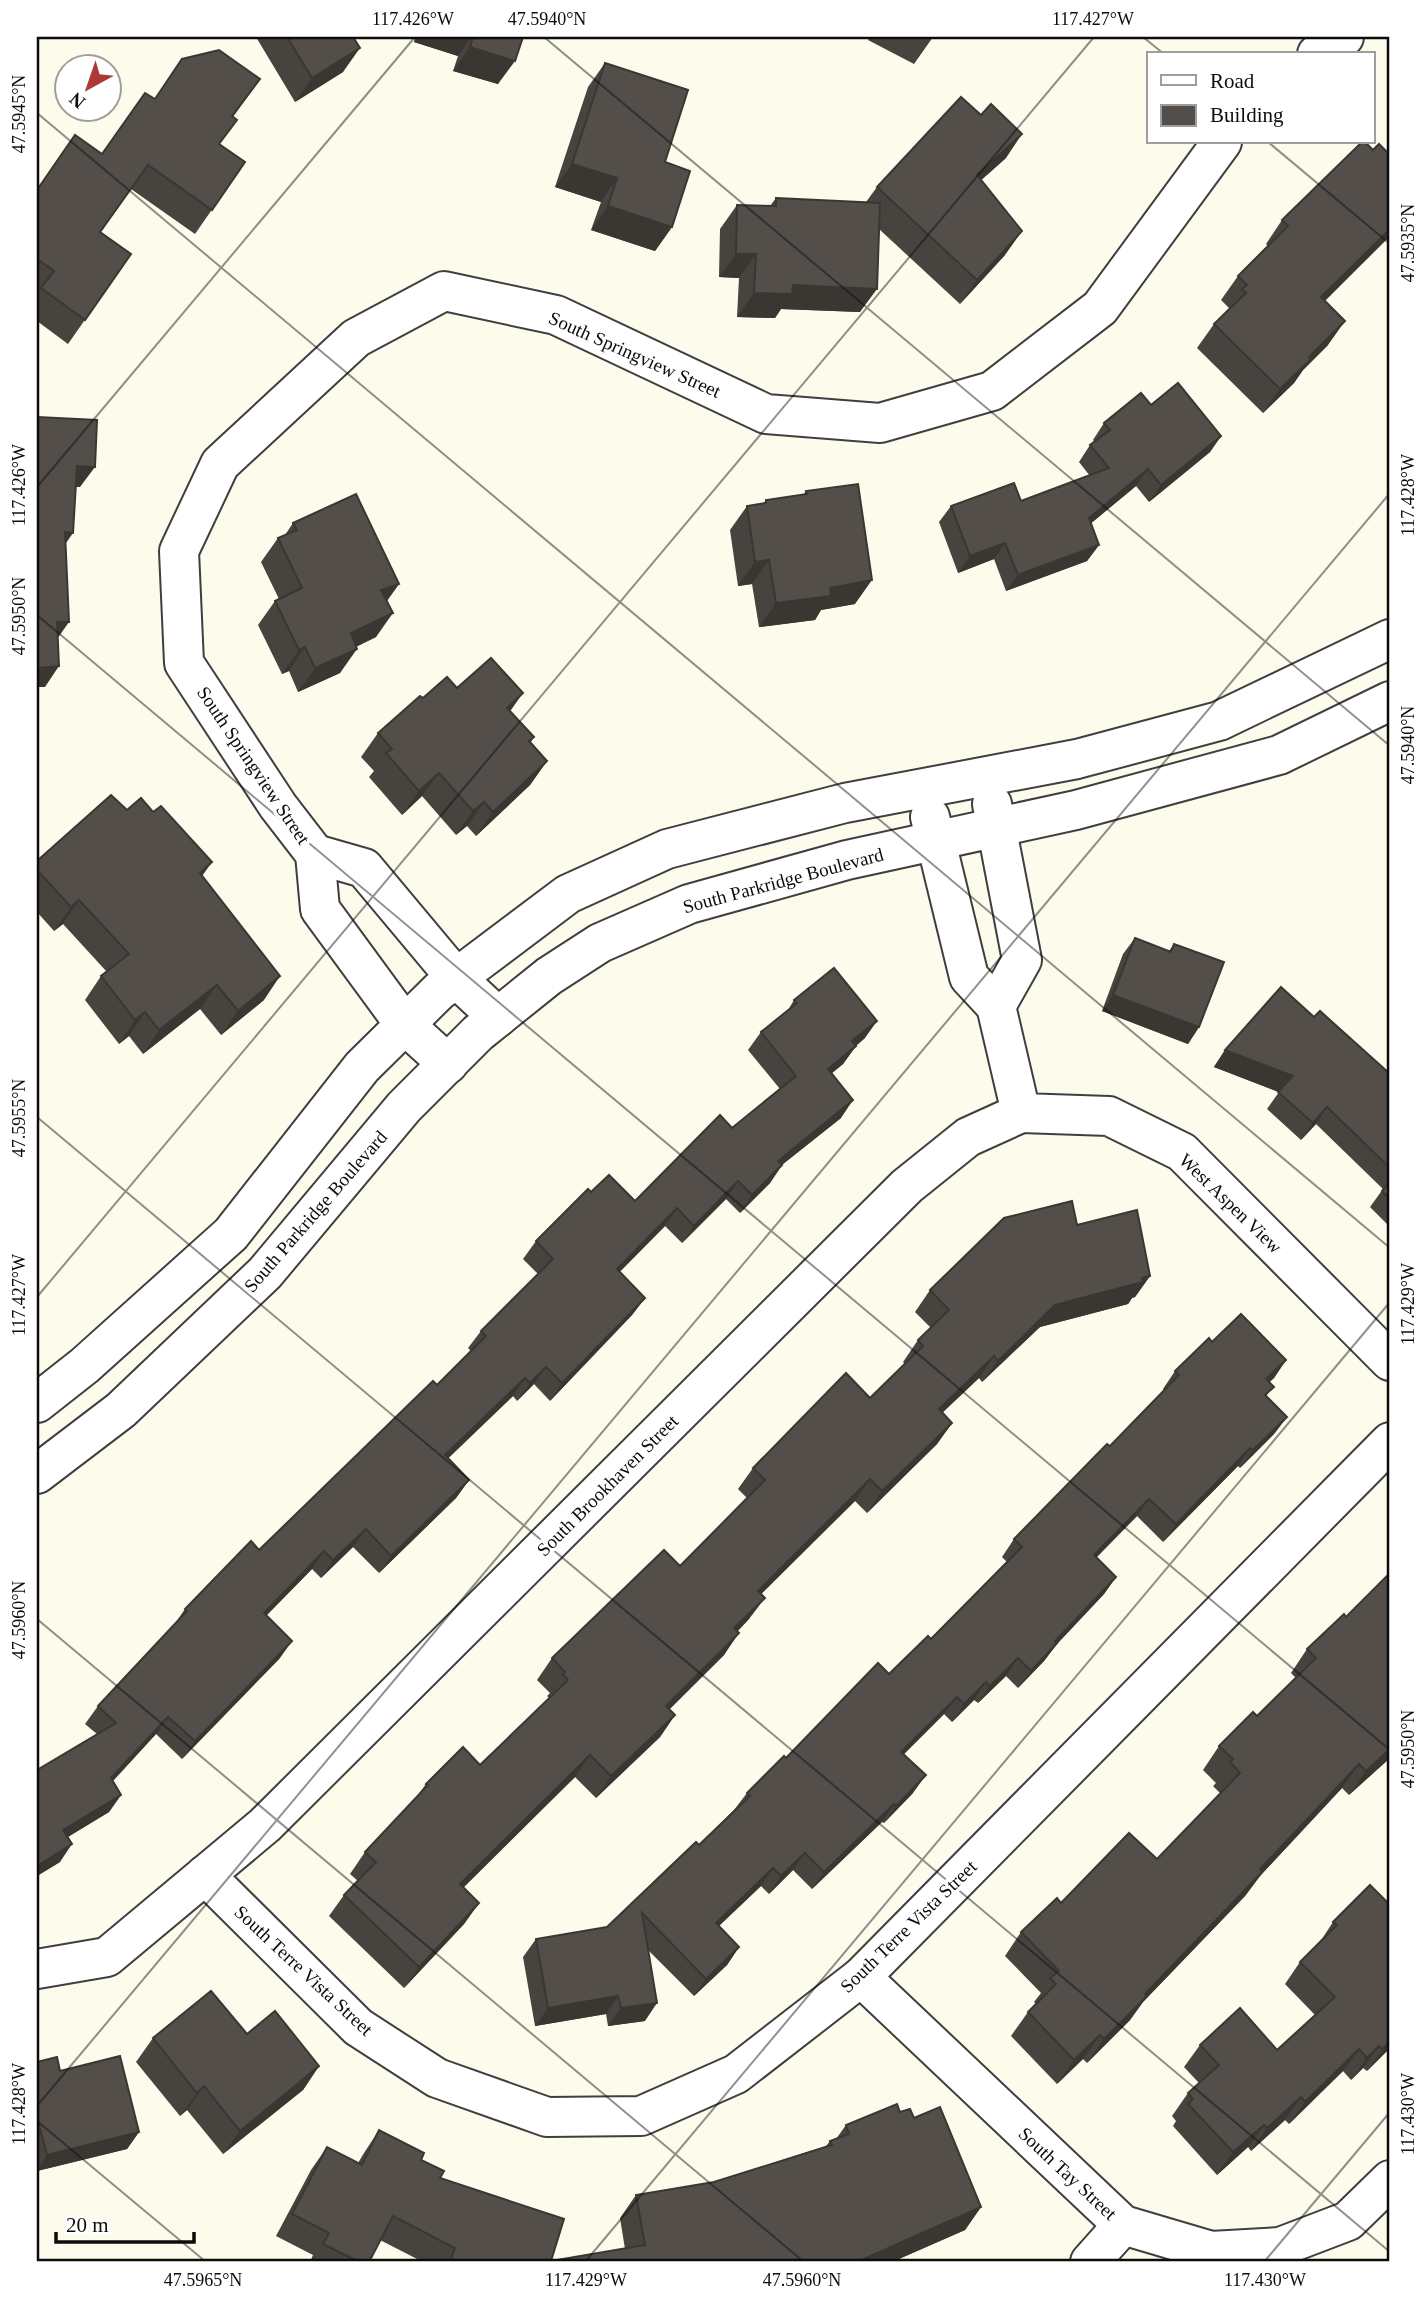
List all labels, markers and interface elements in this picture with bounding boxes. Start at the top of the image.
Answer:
text: 117.426°W [372,9,454,29]
text: 47.5940°N [508,9,586,29]
text: 117.427°W [1052,9,1134,29]
north arrow [52,52,122,122]
legend [1147,52,1374,144]
text: Road [1210,69,1255,93]
text: 47.5945°N [9,75,29,153]
text: N [65,88,89,113]
text: Building [1210,103,1284,127]
text: 47.5935°N [1398,204,1418,282]
street label: South Springview Street [546,307,725,402]
text: 117.426°W [9,444,29,526]
text: 117.428°W [1398,454,1418,536]
text: 47.5950°N [9,577,29,655]
street label: South Springview Street [193,682,315,849]
text: 47.5940°N [1398,706,1418,784]
street label: South Parkridge Boulevard [681,843,886,917]
text: 47.5955°N [9,1079,29,1157]
street label: South Parkridge Boulevard [240,1126,391,1296]
street label: West Aspen View [1175,1149,1286,1258]
text: 117.427°W [9,1254,29,1336]
text: 117.429°W [1398,1263,1418,1345]
street label: South Brookhaven Street [532,1410,683,1560]
text: 47.5960°N [9,1581,29,1659]
text: 47.5950°N [1398,1710,1418,1788]
street label: South Terre Vista Street [836,1855,981,1997]
street label: South Terre Vista Street [230,1901,378,2040]
text: 117.428°W [9,2063,29,2145]
text: 117.430°W [1398,2073,1418,2155]
street label: South Tay Street [1014,2123,1121,2225]
scale bar [56,2201,194,2245]
text: 20 m [66,2213,109,2237]
text: 47.5965°N [164,2270,242,2290]
text: 117.429°W [545,2270,627,2290]
text: 47.5960°N [763,2270,841,2290]
text: 117.430°W [1224,2270,1306,2290]

